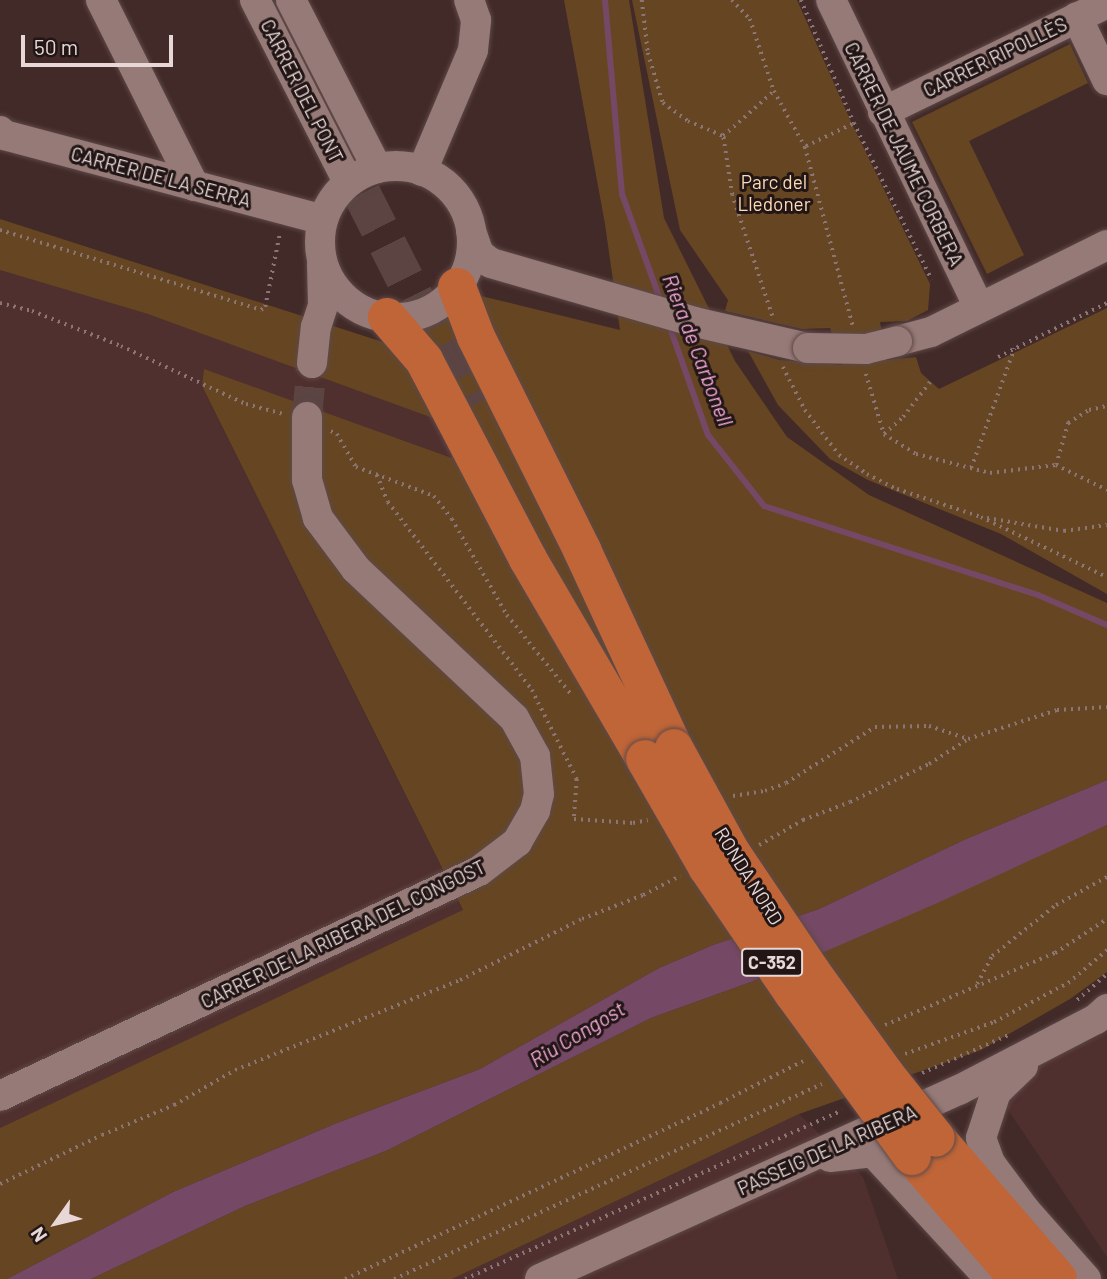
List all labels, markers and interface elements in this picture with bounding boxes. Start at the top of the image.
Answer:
street label: CARRER RIPOLLÈS [919,12,1071,102]
street label: CARRER DEL PONT [256,16,348,166]
scale bar [24,21,177,65]
text: 50 m [34,34,78,59]
street label: CARRER DE JAUME CORBERA [840,38,968,270]
street label: CARRER DE LA SERRA [69,142,253,212]
park label: Parc del Lledoner [737,171,811,215]
water label: Riera de Carbonell [657,270,739,430]
street label: RONDA NORD [710,823,788,929]
street label: CARRER DE LA RIBERA DEL CONGOST [197,855,489,1013]
road number: C-352 [740,947,804,976]
water label: Riu Congost [525,996,629,1072]
street label: PASSEIG DE LA RIBERA [734,1100,920,1200]
north arrow [21,1188,91,1258]
text: N [25,1223,51,1247]

